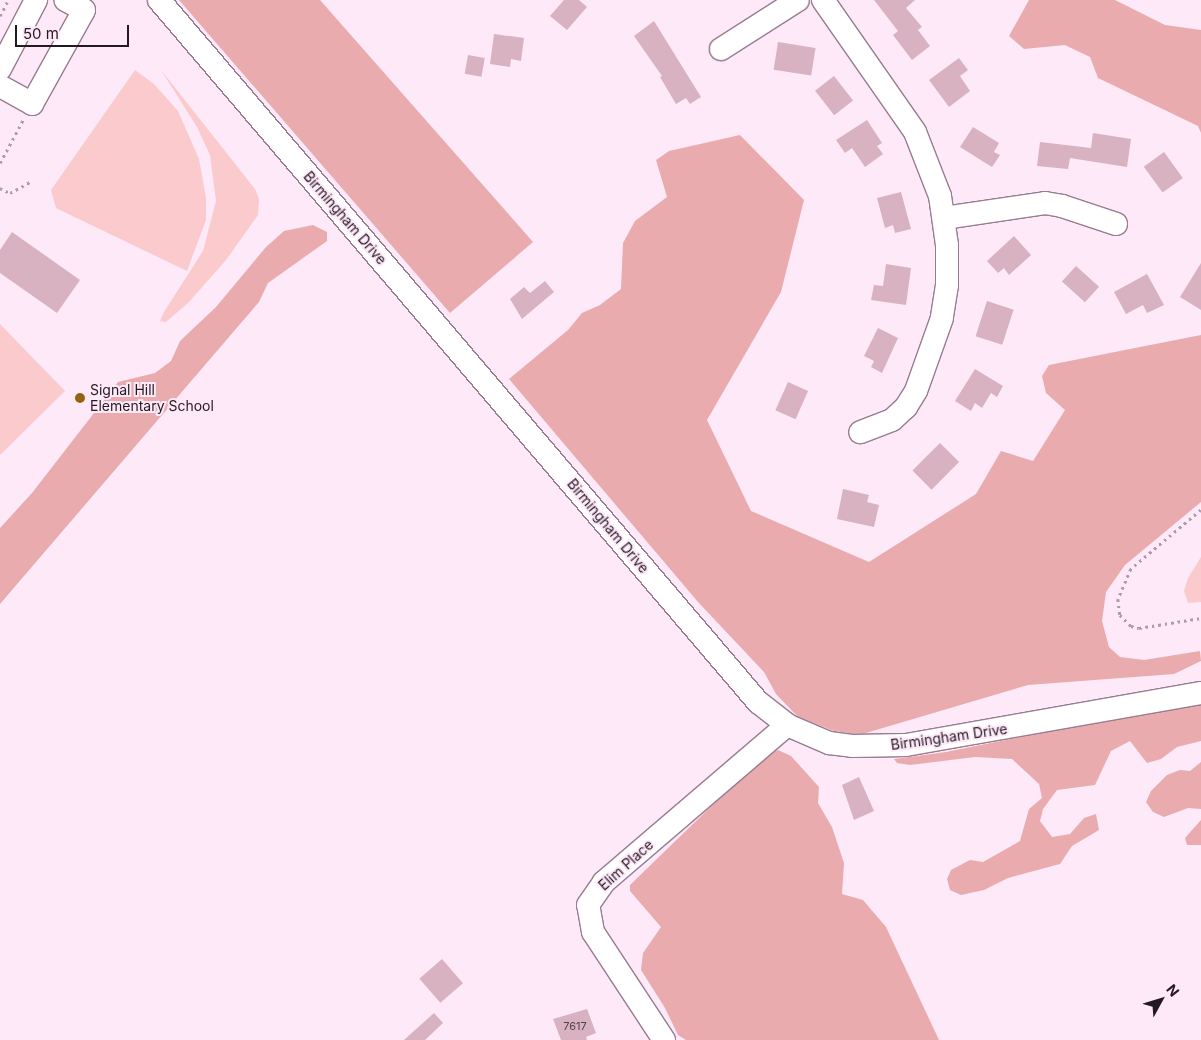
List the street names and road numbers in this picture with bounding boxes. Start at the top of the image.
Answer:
street label: Birmingham Drive [300,168,390,268]
street label: Birmingham Drive [564,476,652,576]
street label: Birmingham Drive [890,720,1008,754]
street label: Elim Place [595,836,657,894]

